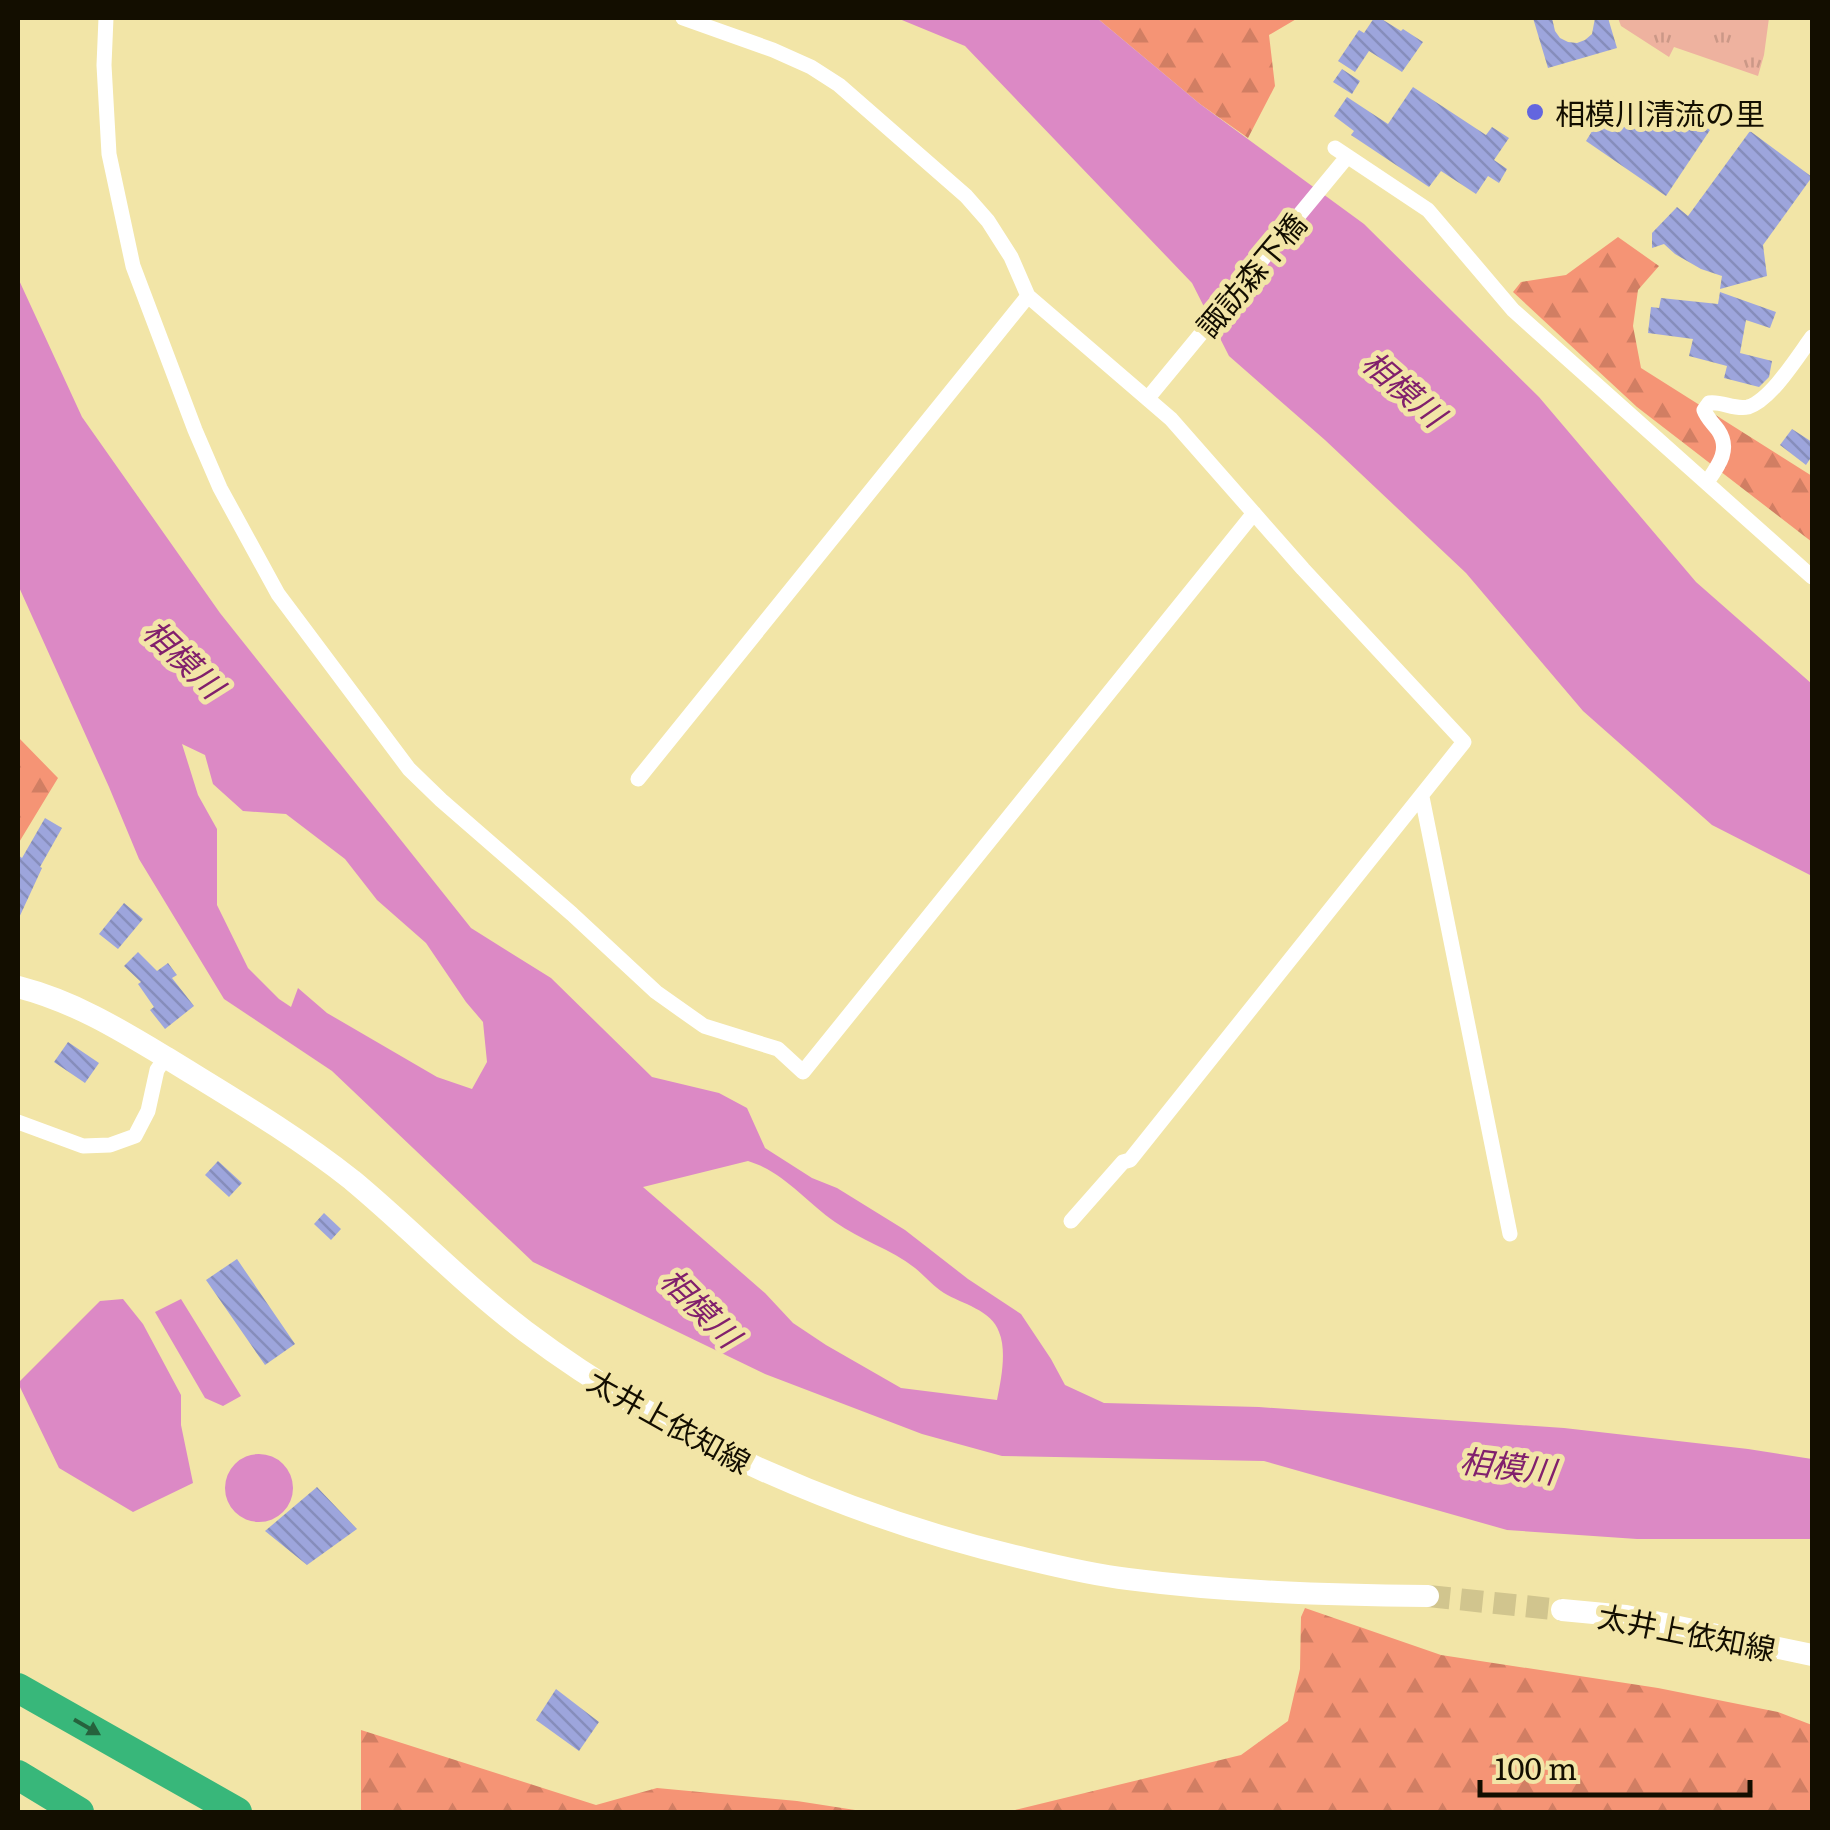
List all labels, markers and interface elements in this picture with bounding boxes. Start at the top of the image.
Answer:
place label: 相模川清流の里 [1555,90,1765,134]
marker: 相模川清流の里 [1524,101,1546,123]
street label: 諏訪森下橋 [1185,202,1315,346]
water label: 相模川 [1353,337,1459,439]
water label: 相模川 [134,606,238,710]
water label: 相模川 [651,1255,755,1359]
street label: 太井上依知線 [581,1357,759,1483]
water label: 相模川 [1457,1434,1562,1494]
street label: 太井上依知線 [1594,1592,1780,1670]
one-way arrow [72,1719,101,1736]
scale bar [1480,1735,1750,1797]
text: 100 m [1495,1745,1577,1789]

